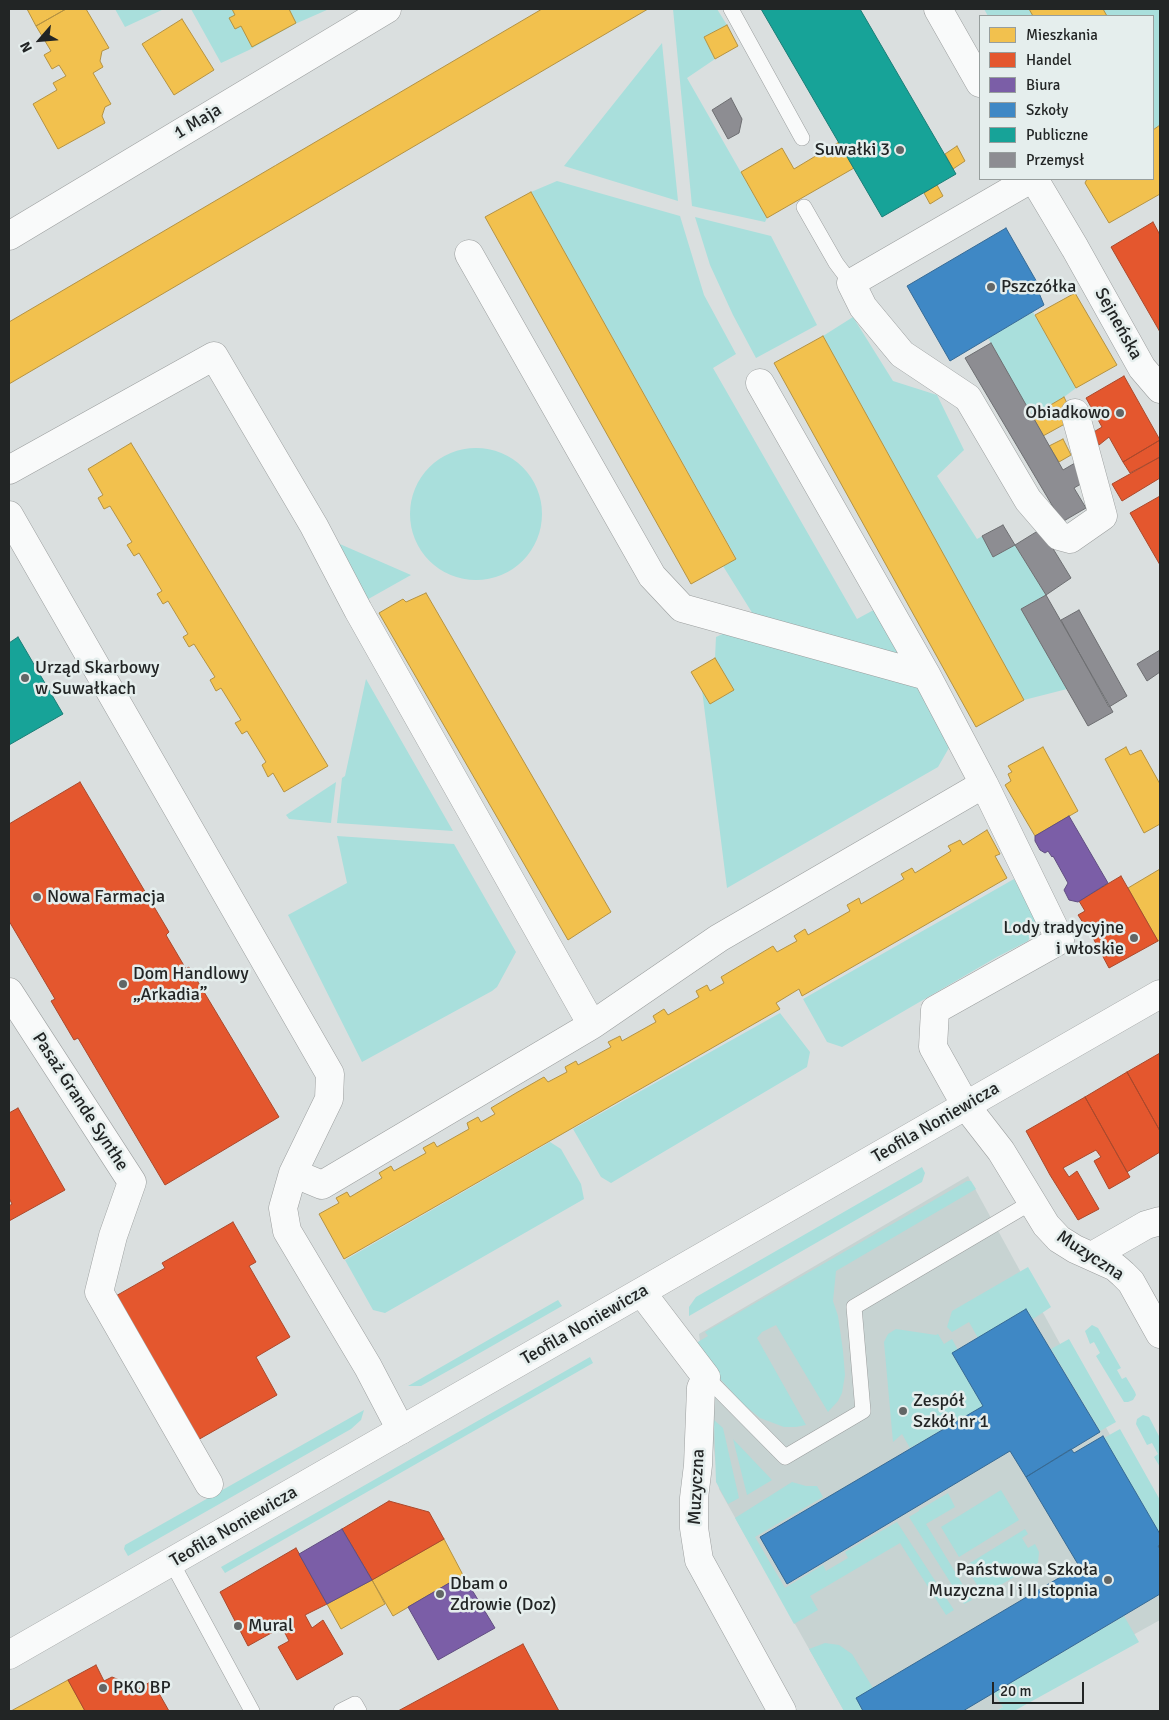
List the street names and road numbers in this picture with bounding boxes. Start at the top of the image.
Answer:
street label: 1 Maja [170,99,226,145]
street label: Sejneńska [1089,284,1147,364]
street label: Pasaż Grande Synthe [27,1029,133,1175]
street label: Teofila Noniewicza [869,1078,1003,1168]
street label: Muzyczna [1052,1226,1128,1286]
street label: Teofila Noniewicza [518,1280,652,1370]
street label: Muzyczna [684,1448,710,1526]
street label: Teofila Noniewicza [167,1482,301,1572]

